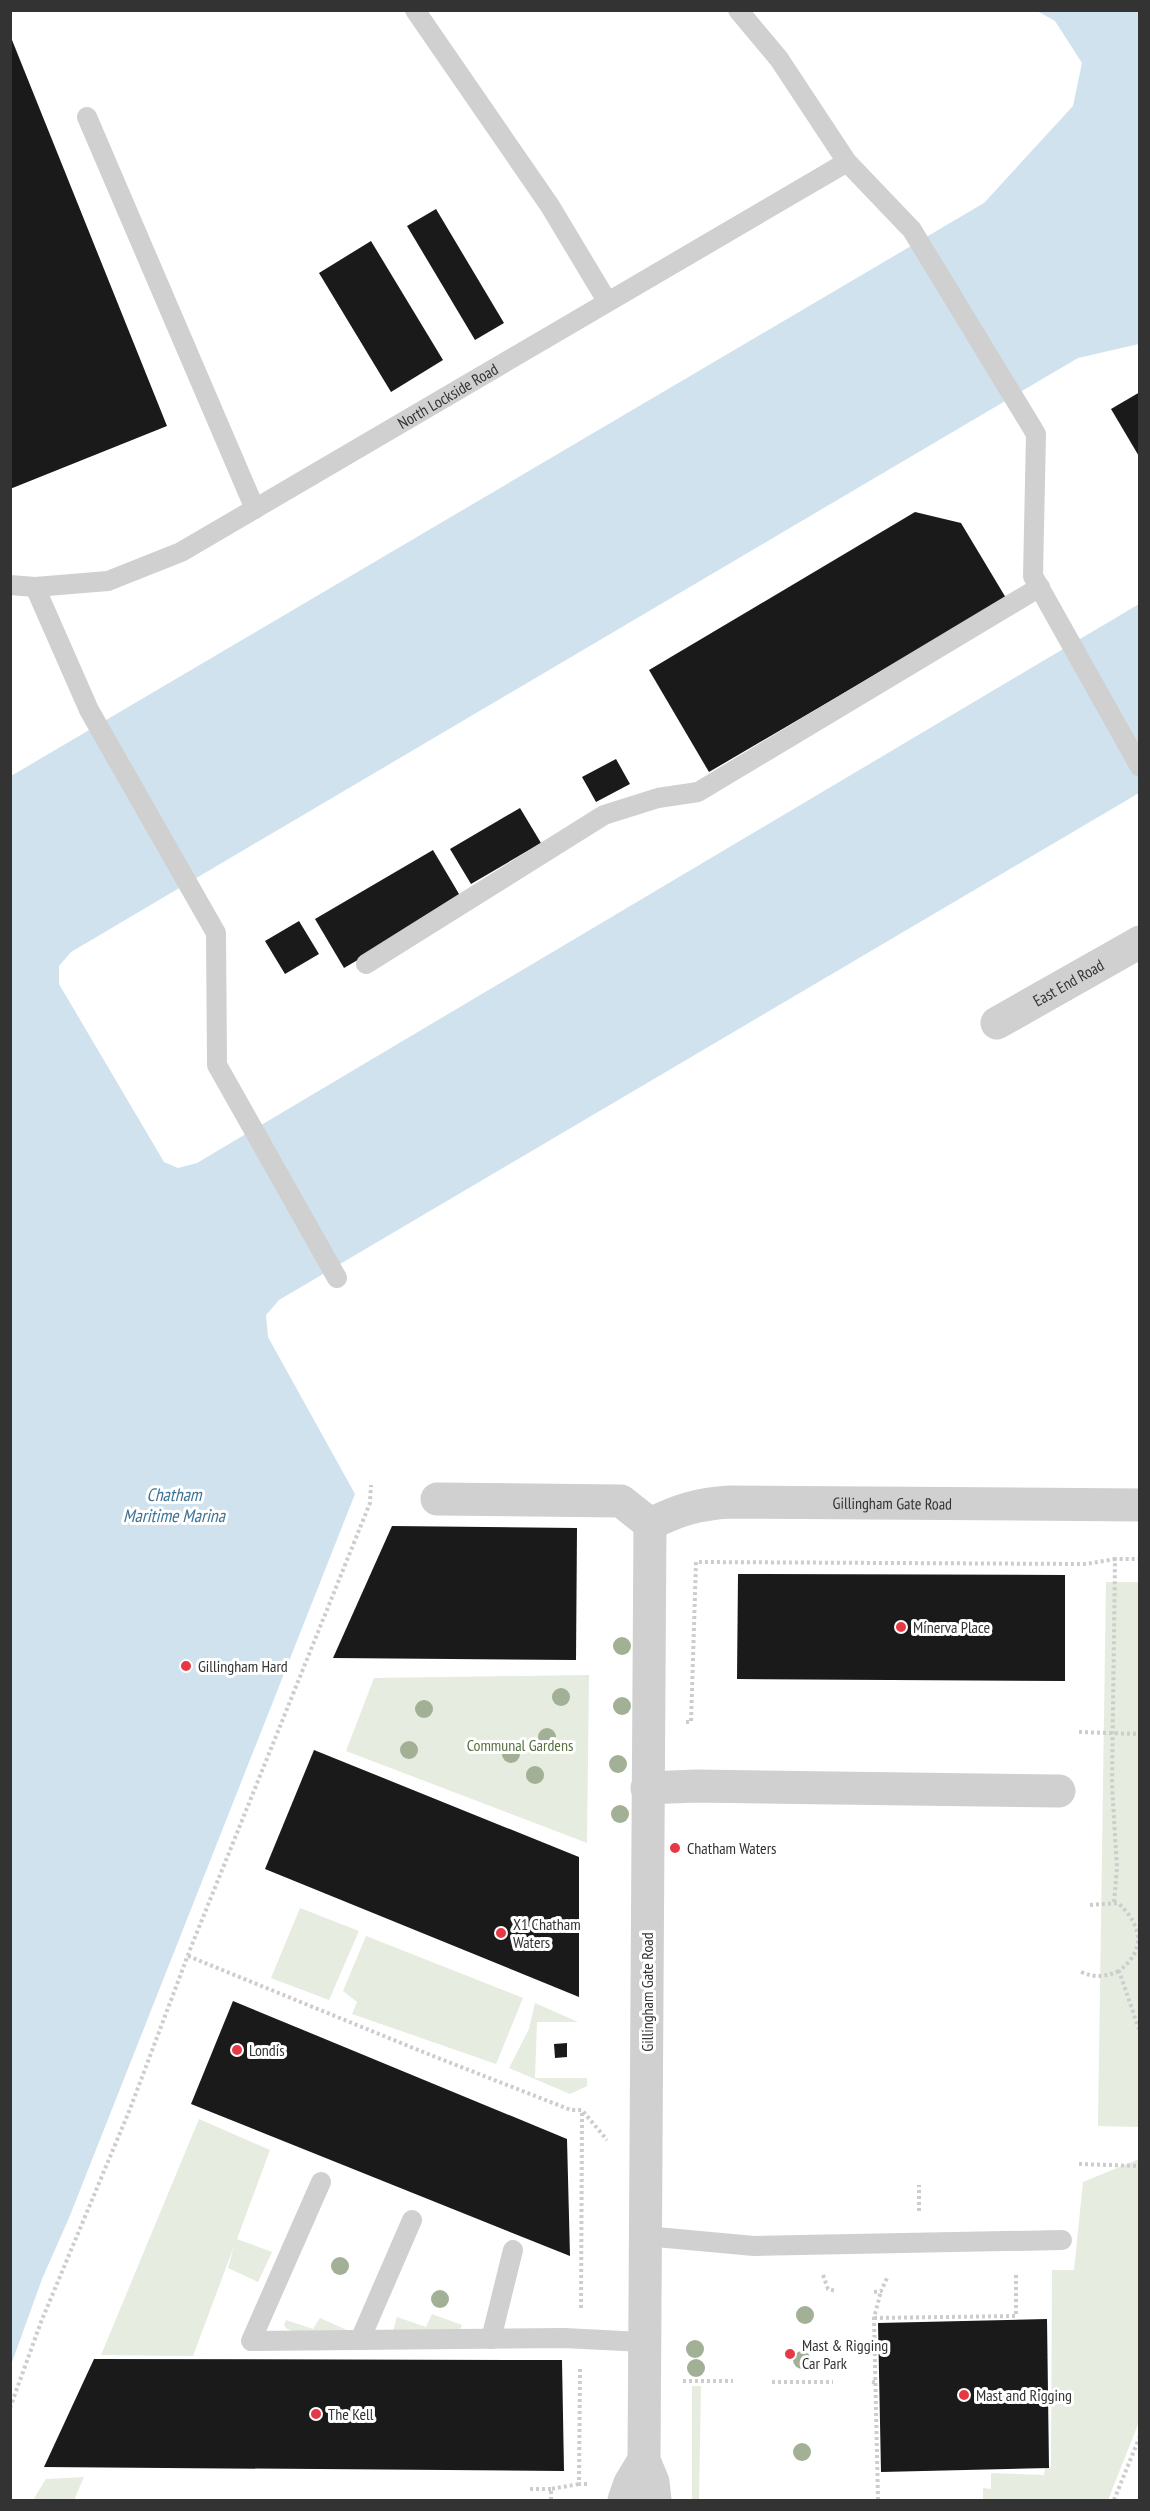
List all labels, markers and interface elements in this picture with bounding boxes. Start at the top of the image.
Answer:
street label: North Lockside Road [394,359,502,433]
street label: East End Road [1029,955,1107,1011]
water label: Chatham Maritime Marina [123,1483,226,1527]
street label: Gillingham Gate Road [833,1493,952,1514]
place label: Minerva Place [913,1617,990,1637]
marker: Minerva Place [894,1620,908,1634]
place label: Gillingham Hard [198,1656,288,1676]
marker: Gillingham Hard [179,1659,193,1673]
park label: Communal Gardens [467,1735,573,1755]
place label: Chatham Waters [687,1838,776,1858]
marker: Chatham Waters [668,1841,682,1855]
place label: X1 Chatham Waters [513,1914,581,1952]
marker: X1 Chatham Waters [494,1926,508,1940]
street label: Gillingham Gate Road [637,1932,657,2052]
place label: Londis [249,2040,285,2060]
marker: Londis [230,2043,244,2057]
place label: Mast & Rigging Car Park [802,2335,888,2373]
marker: Mast & Rigging Car Park [783,2347,797,2361]
place label: Mast and Rigging [976,2385,1072,2405]
marker: Mast and Rigging [957,2388,971,2402]
place label: The Kell [328,2404,374,2424]
marker: The Kell [309,2407,323,2421]

